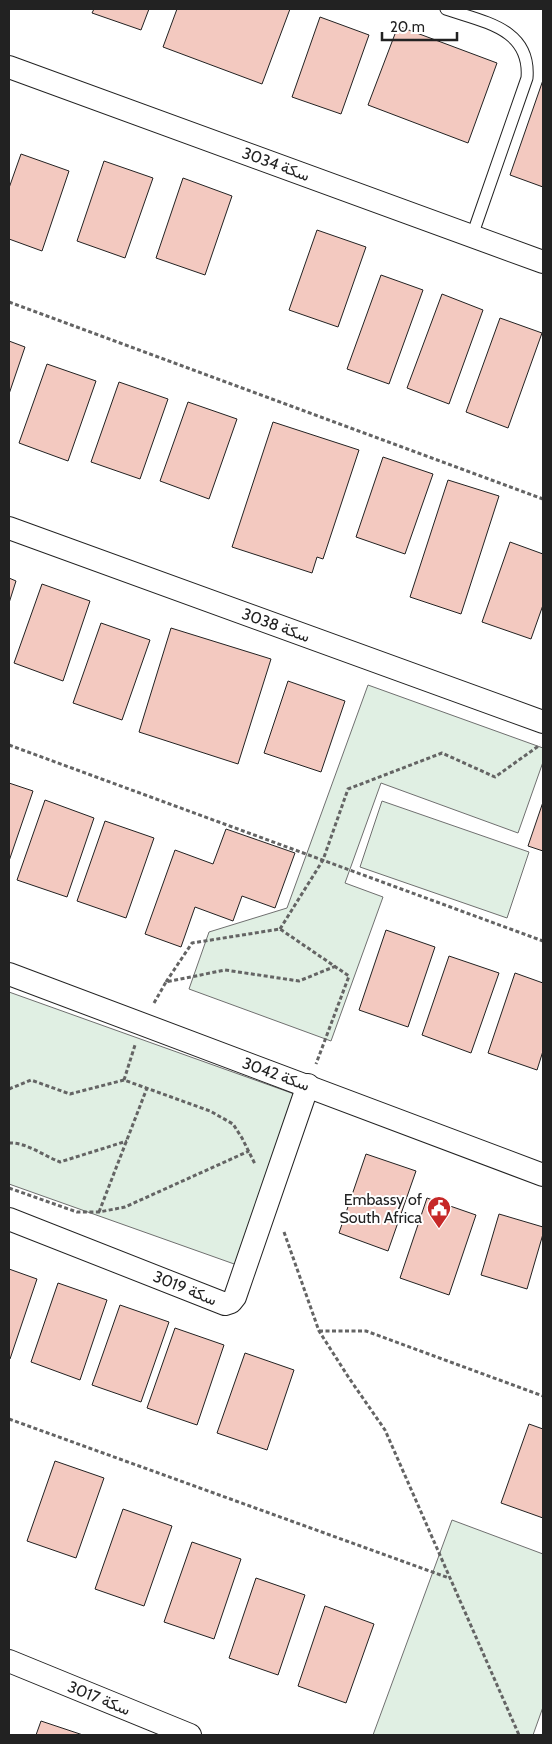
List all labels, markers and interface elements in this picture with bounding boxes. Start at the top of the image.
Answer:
scale bar [382,10,457,42]
text: 20 m [390,18,425,36]
street label: سكة 3034 [240,143,312,185]
street label: سكة 3038 [239,604,313,646]
street label: سكة 3042 [240,1053,312,1095]
place label: Embassy of South Africa [340,1190,423,1227]
public building icon: Embassy of South Africa [426,1195,452,1229]
street label: سكة 3019 [150,1267,220,1309]
street label: سكة 3017 [65,1677,133,1719]

